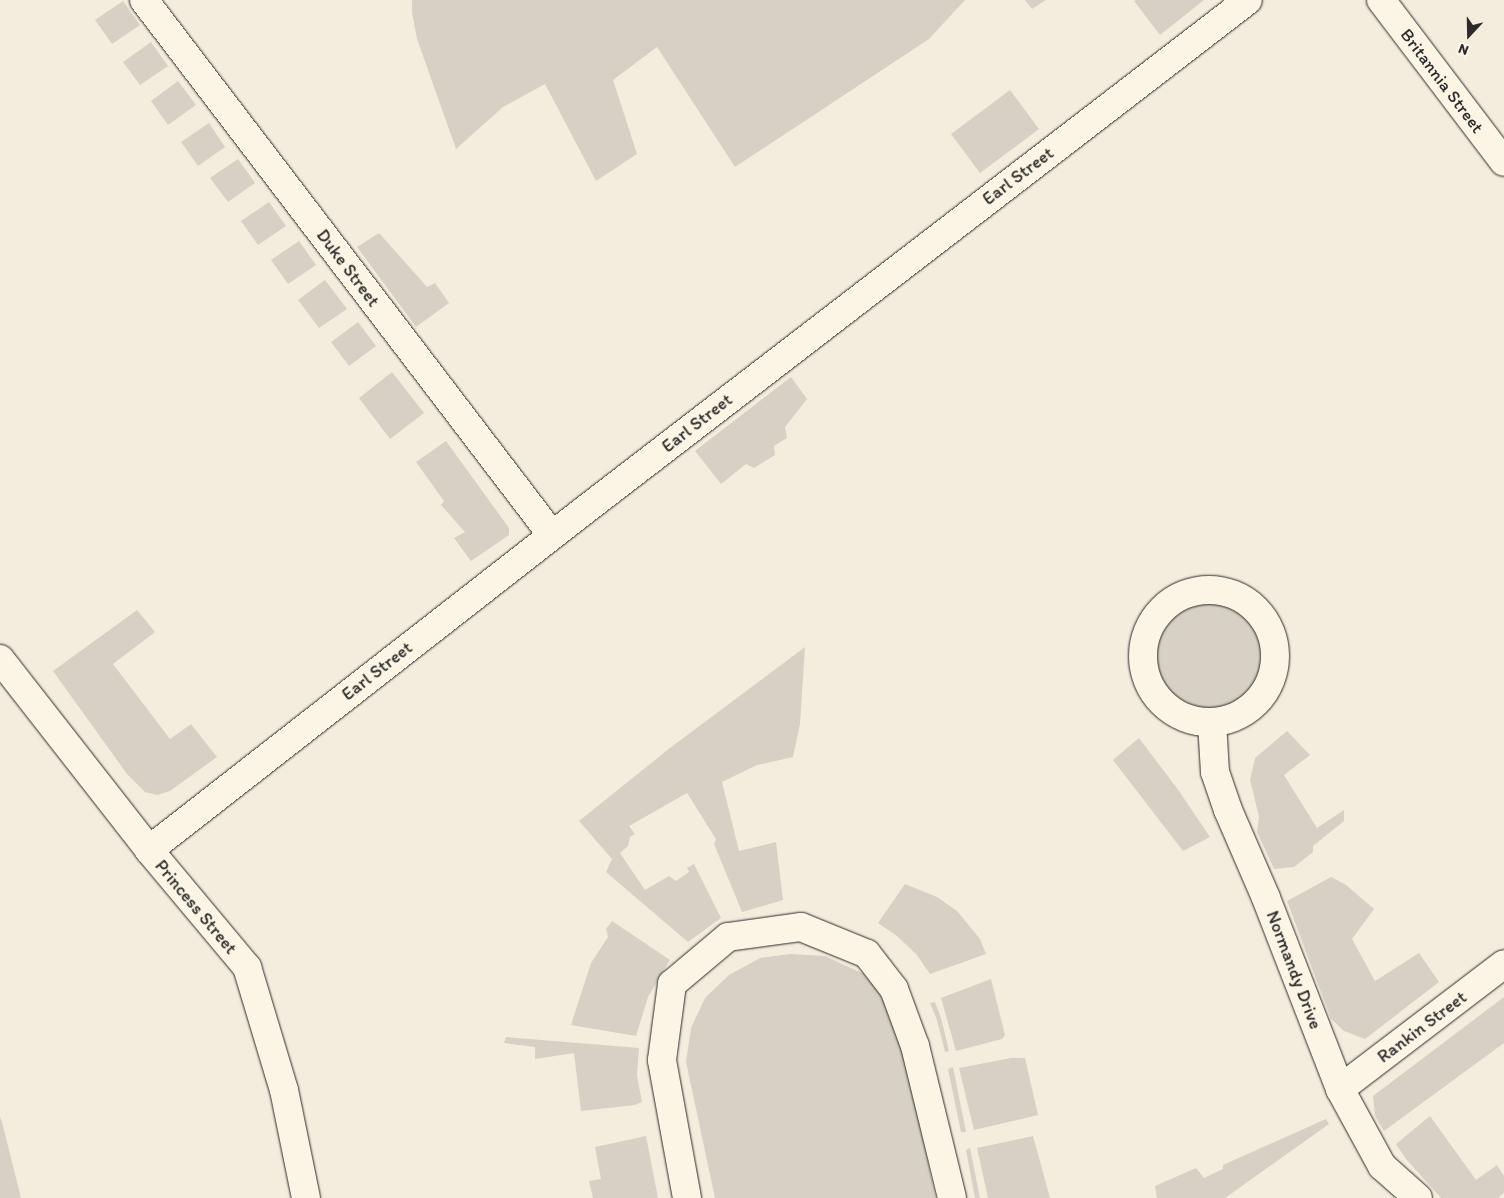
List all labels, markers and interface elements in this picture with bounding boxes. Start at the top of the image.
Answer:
north arrow [1444,10,1494,60]
street label: Britannia Street [1396,25,1488,137]
text: N [1456,40,1471,59]
street label: Earl Street [978,142,1058,210]
street label: Duke Street [312,225,384,311]
street label: Earl Street [658,389,736,457]
street label: Earl Street [338,637,416,705]
street label: Princess Street [150,856,242,958]
street label: Normandy Drive [1262,908,1326,1032]
street label: Rankin Street [1373,986,1471,1068]

